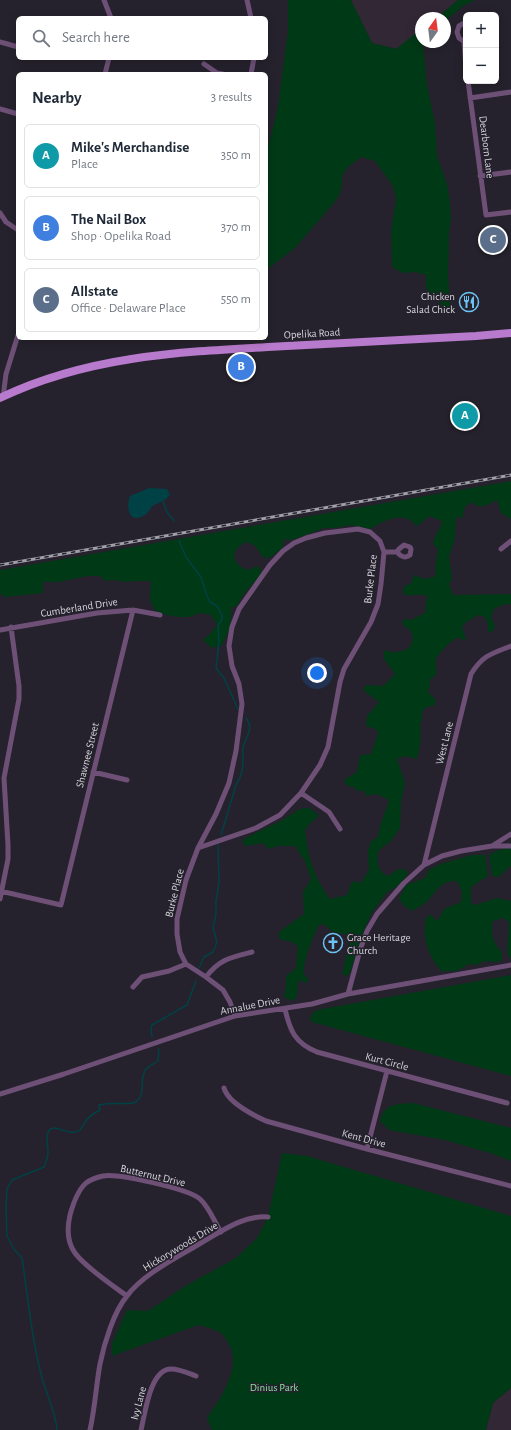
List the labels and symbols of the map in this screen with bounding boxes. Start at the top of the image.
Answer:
north arrow [415,12,451,48]
street label: Dearborn Lane [477,115,496,179]
pin: C [480,225,506,255]
place label: Chicken Salad Chick [406,291,455,315]
restaurant icon: Chicken Salad Chick [458,291,480,313]
street label: Opelika Road [283,327,341,340]
pin: B [228,352,254,382]
pin: A [452,401,478,431]
street label: Burke Place [362,554,379,604]
street label: Cumberland Drive [40,596,118,619]
your location [307,663,327,683]
street label: West Lane [434,720,455,766]
street label: Shawnee Street [74,721,101,789]
street label: Burke Place [163,868,186,918]
church icon: Grace Heritage Church [322,932,344,954]
place label: Grace Heritage Church [347,932,411,956]
street label: Annalue Drive [219,994,281,1017]
street label: Kurt Circle [364,1050,410,1073]
street label: Kent Drive [341,1127,387,1150]
street label: Butternut Drive [119,1163,187,1188]
street label: Hickorywoods Drive [141,1220,220,1273]
park label: Dinius Park [250,1382,298,1393]
street label: Ivy Lane [129,1385,148,1421]

